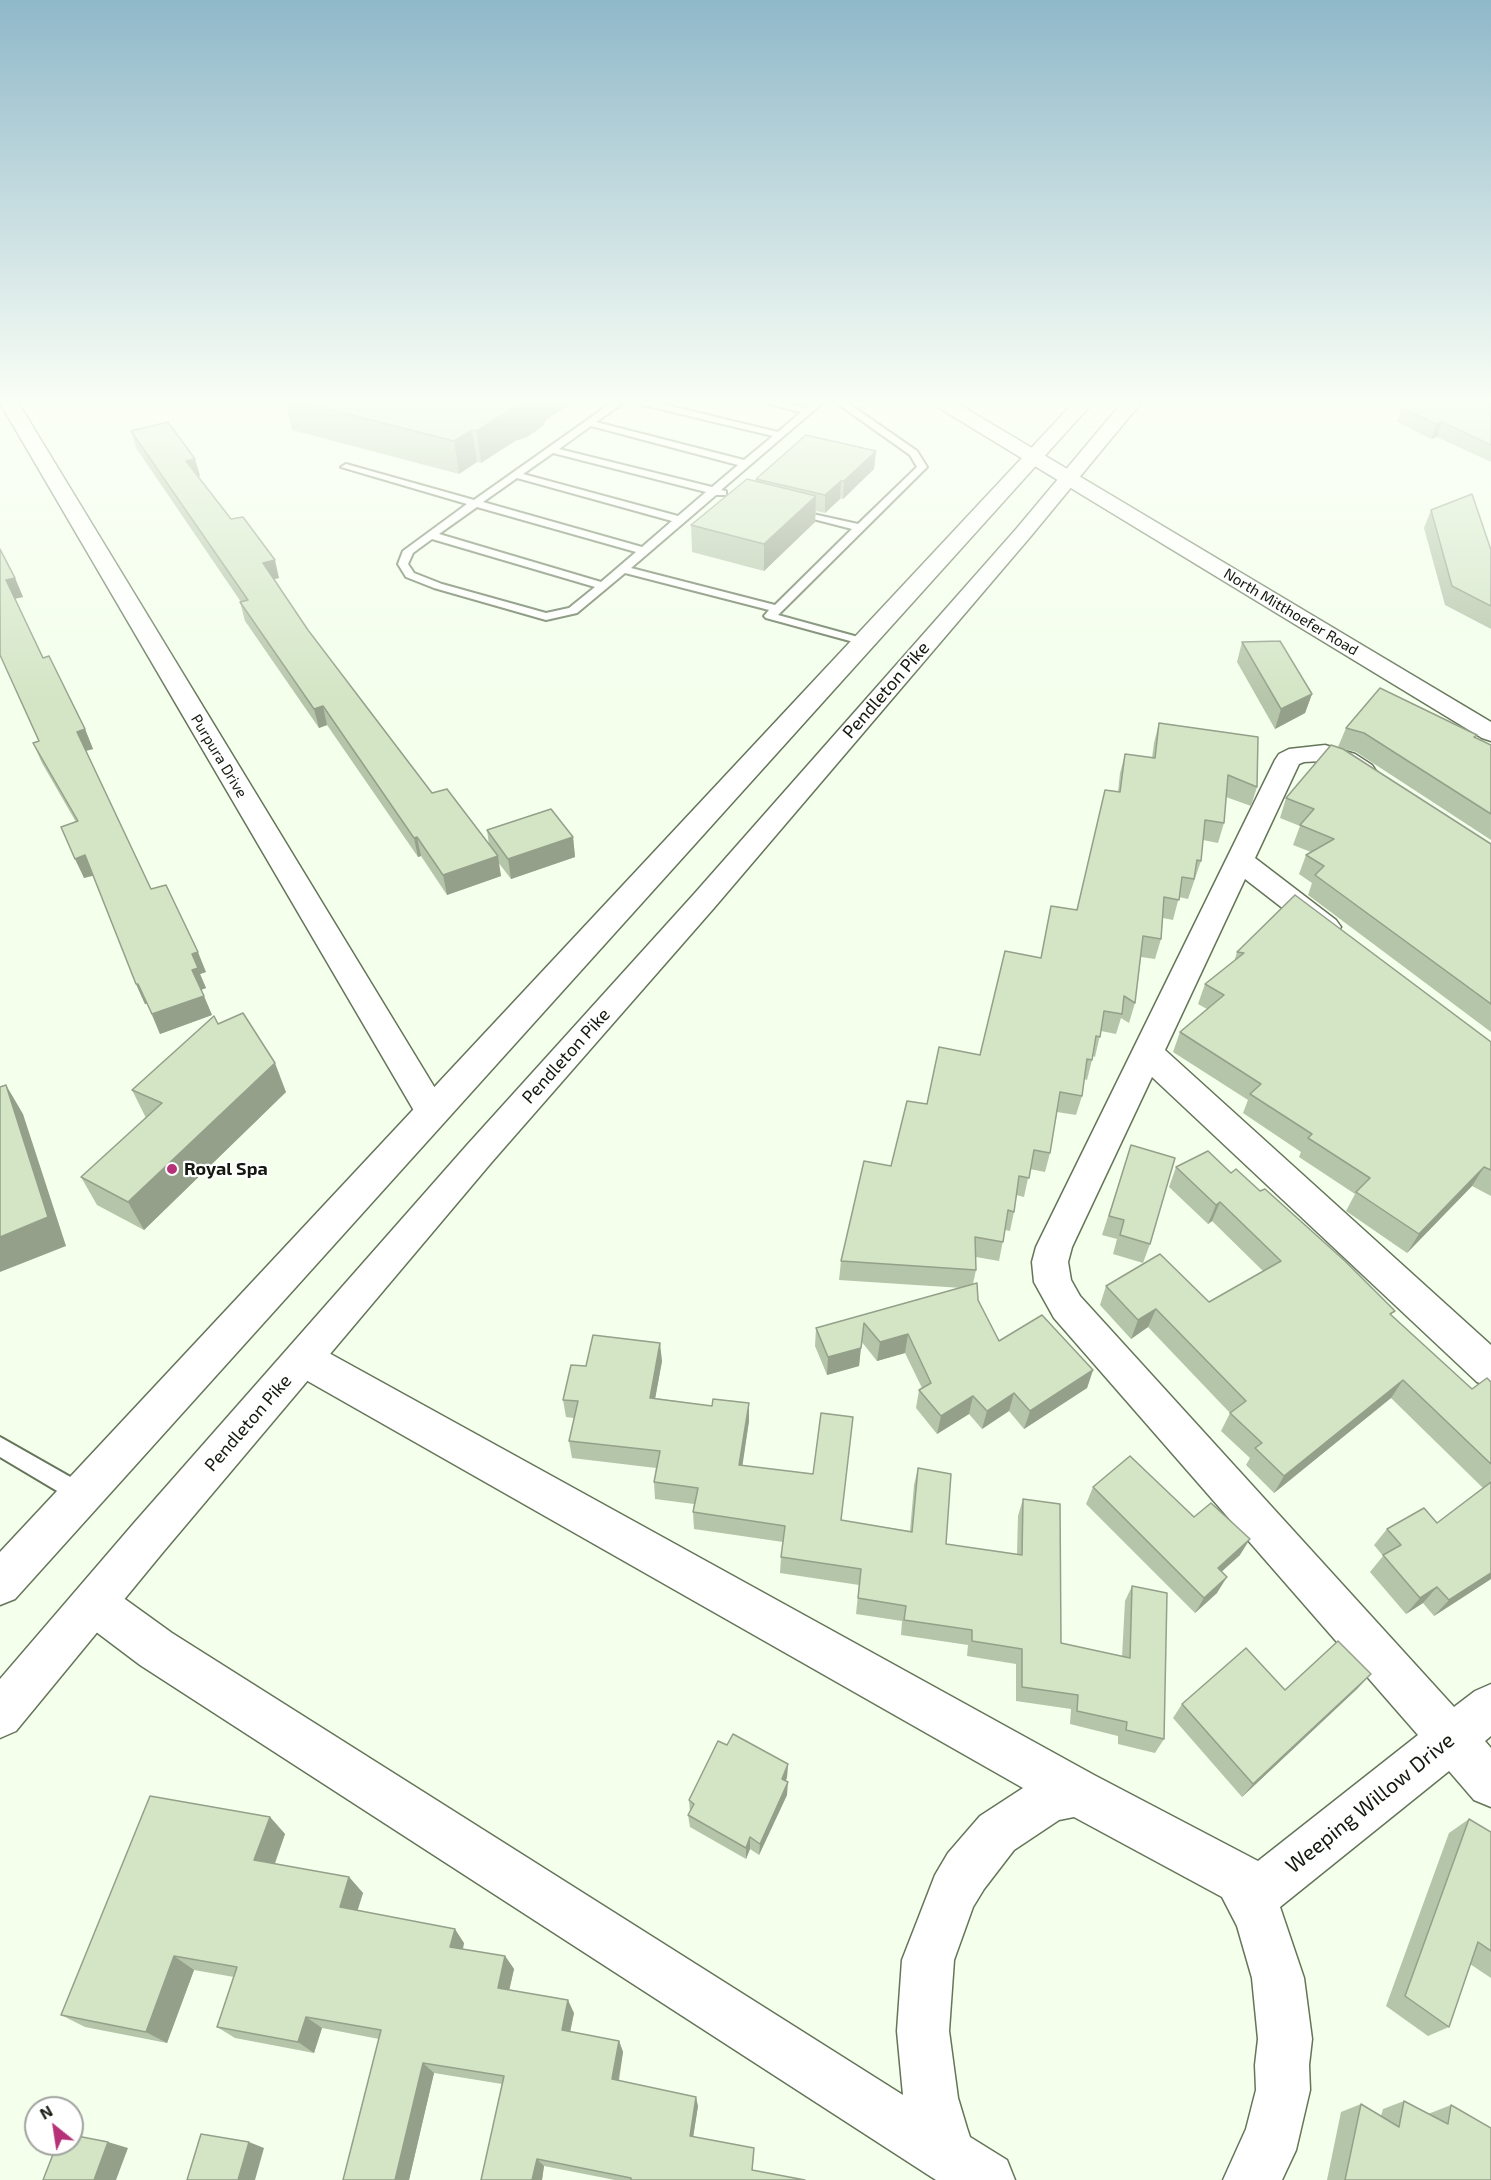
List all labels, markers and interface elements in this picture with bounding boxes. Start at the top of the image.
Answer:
street label: North Mitthoefer Road [1220,565,1362,659]
street label: Pendleton Pike [838,637,934,743]
street label: Purpura Drive [187,711,251,801]
street label: Pendleton Pike [517,1004,615,1108]
place label: Royal Spa [184,1158,268,1180]
marker: Royal Spa [165,1162,179,1176]
street label: Pendleton Pike [200,1370,296,1476]
street label: Weeping Willow Drive [1281,1727,1459,1879]
north arrow [24,2096,84,2156]
text: N [36,2101,56,2123]

